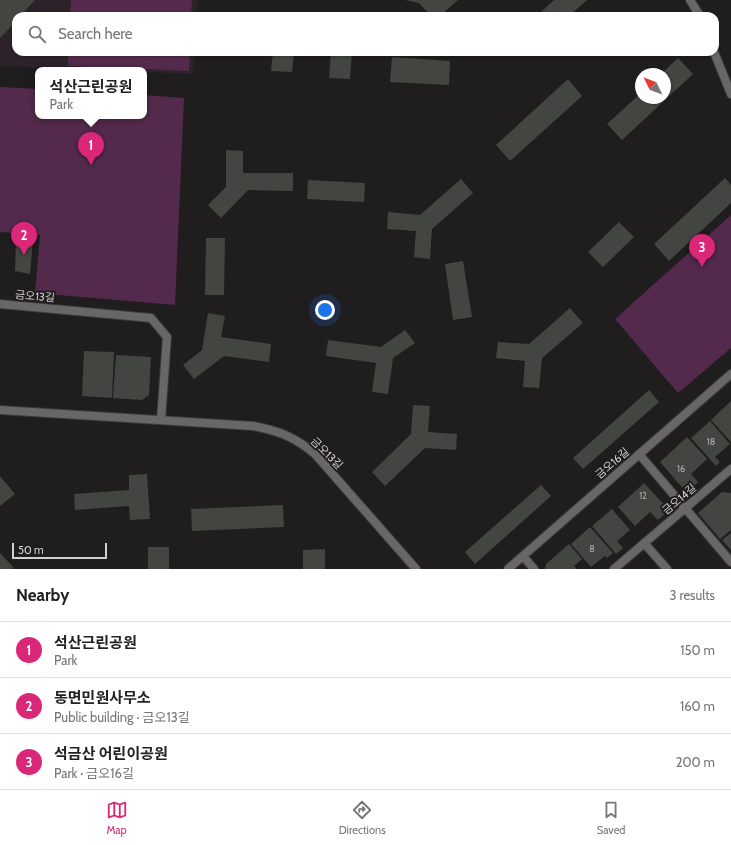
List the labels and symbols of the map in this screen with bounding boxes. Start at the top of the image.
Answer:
north arrow [635,68,671,104]
pin: 1 [78,132,104,165]
pin: 2 [11,222,37,255]
pin: 3 [689,234,715,267]
street label: 금오13길 [15,287,55,305]
your location [315,300,335,320]
street label: 금오13길 [308,434,346,472]
house number: 18 [707,436,715,447]
street label: 금오16길 [592,445,632,481]
house number: 16 [677,463,685,474]
street label: 금오14길 [659,481,699,517]
house number: 12 [639,490,647,501]
scale bar [12,541,107,560]
house number: 8 [589,543,595,554]

